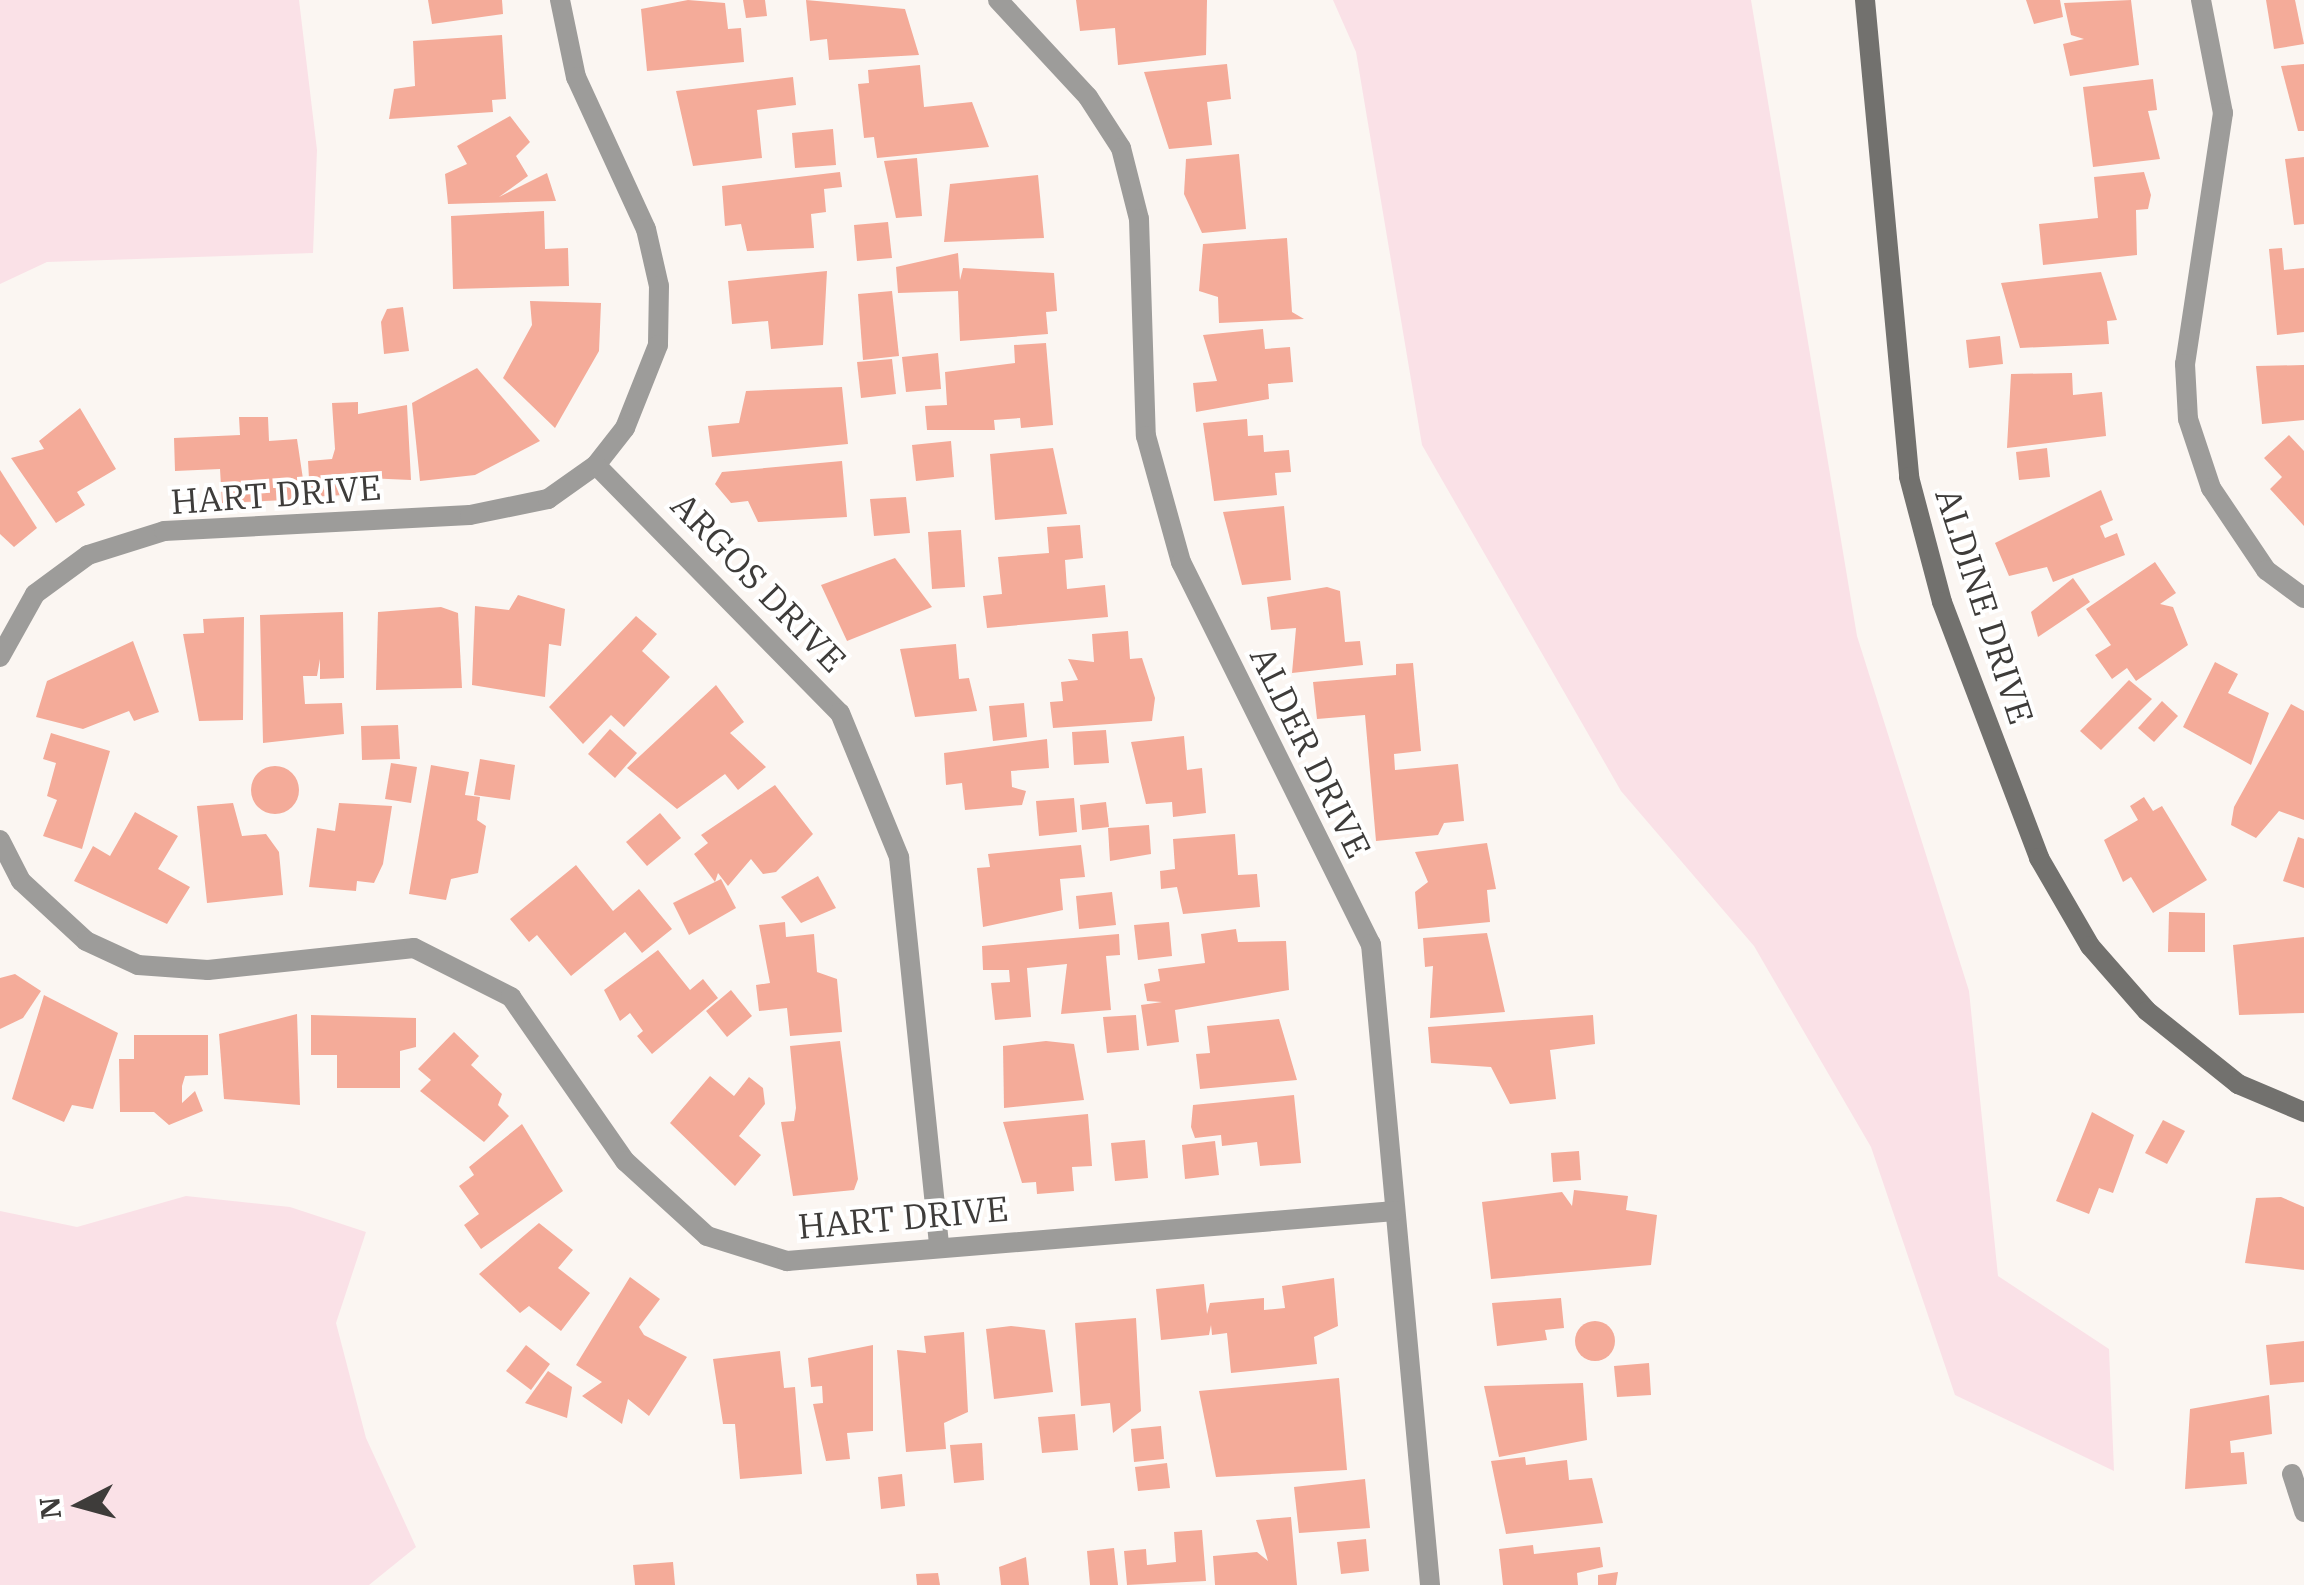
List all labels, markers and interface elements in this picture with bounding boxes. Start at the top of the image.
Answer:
street label: HART DRIVE [169,466,383,522]
street label: ALDINE DRIVE [1927,483,2043,729]
street label: ARGOS DRIVE [663,484,855,680]
street label: ALDER DRIVE [1242,640,1380,864]
street label: HART DRIVE [796,1187,1010,1247]
north arrow [30,1455,130,1555]
text: N [30,1495,69,1521]

